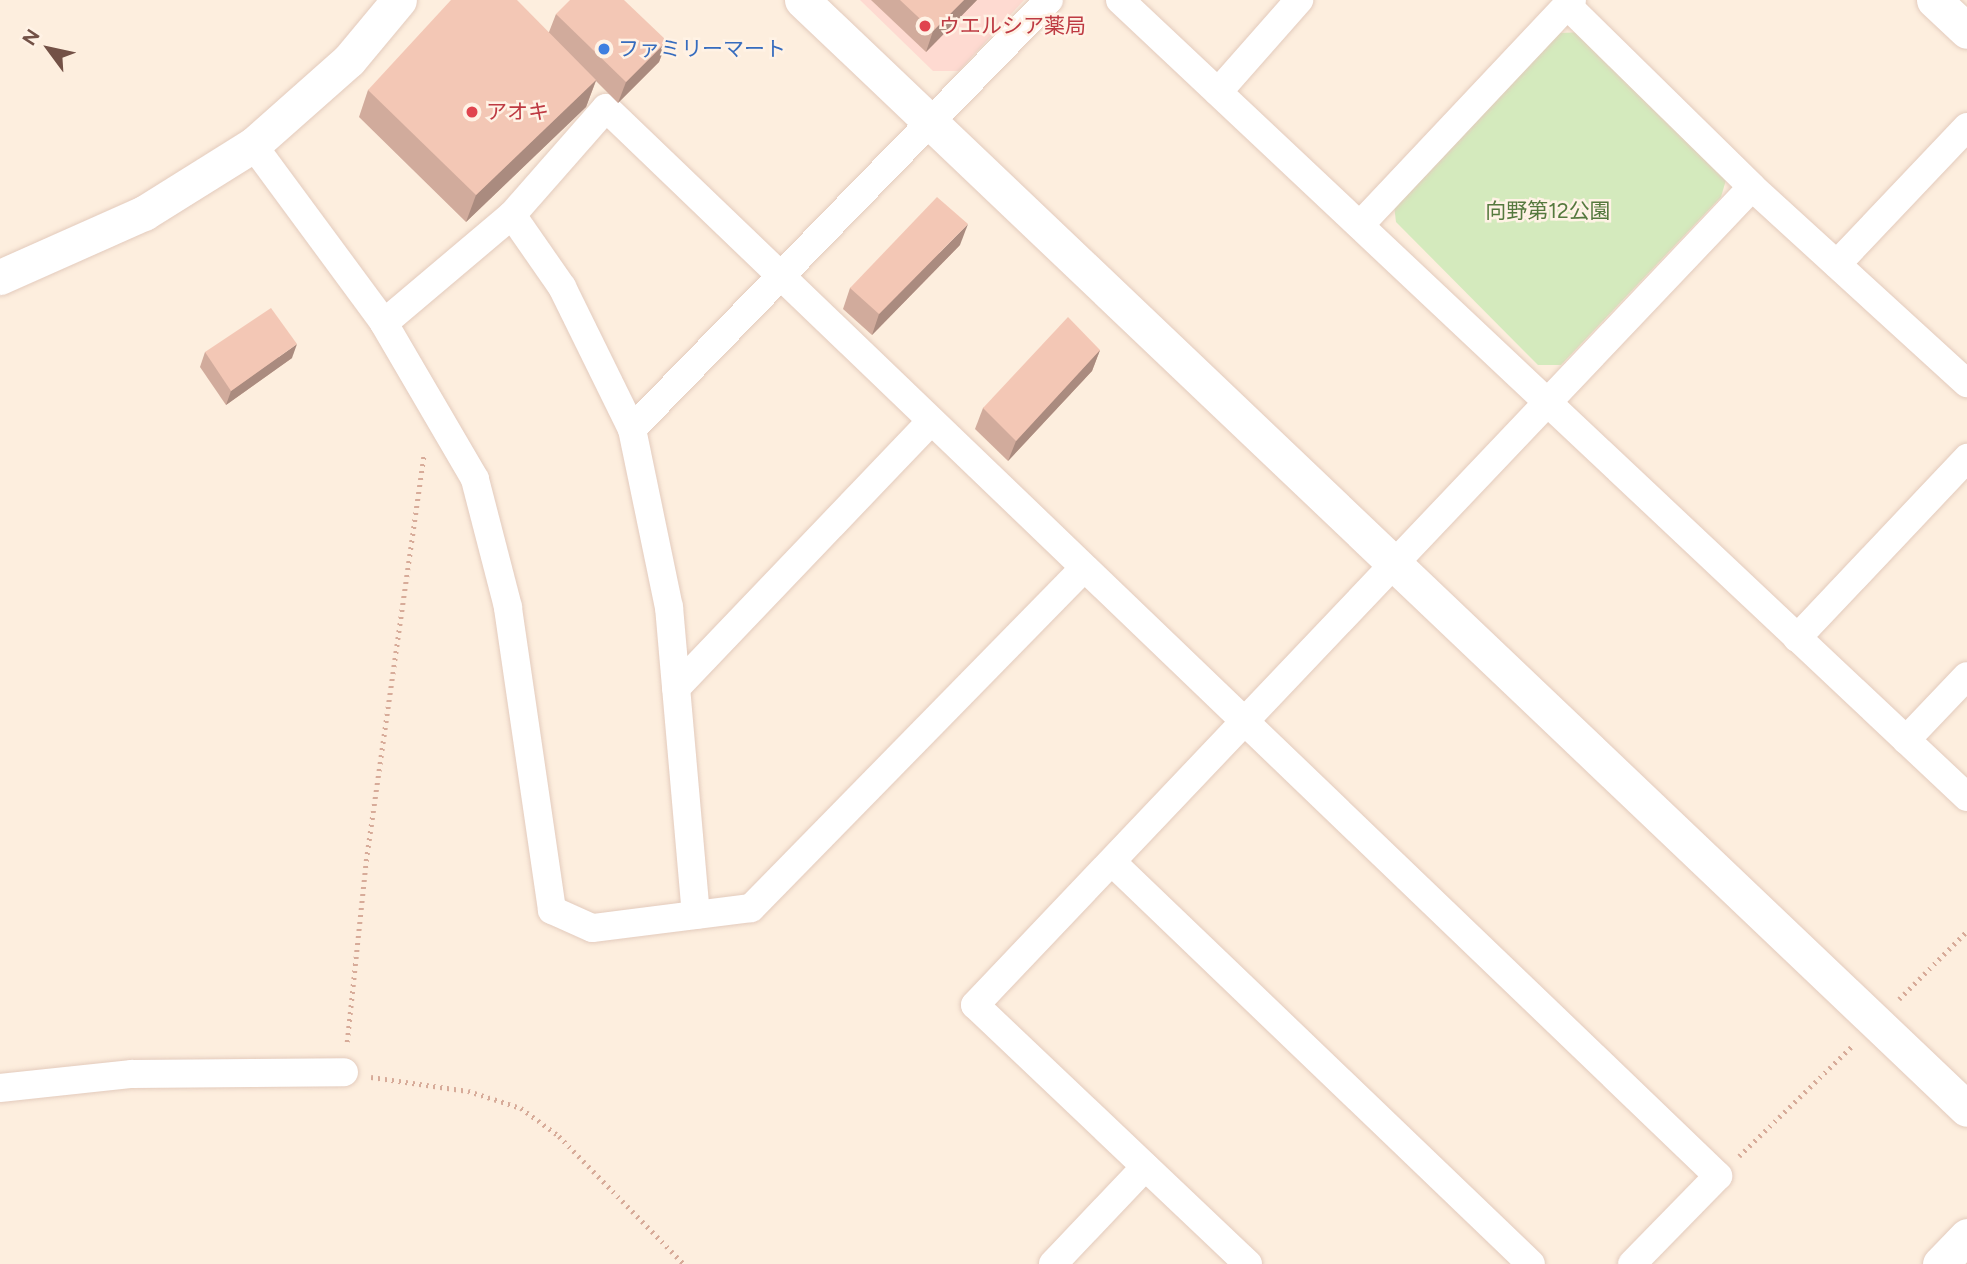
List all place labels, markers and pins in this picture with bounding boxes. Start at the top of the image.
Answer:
place label: ウエルシア薬局 [939,13,1086,39]
marker: ウエルシア薬局 [917,18,933,34]
place label: ファミリーマート [618,36,786,62]
marker: ファミリーマート [596,41,612,57]
place label: アオキ [486,99,549,125]
marker: アオキ [464,104,480,120]

